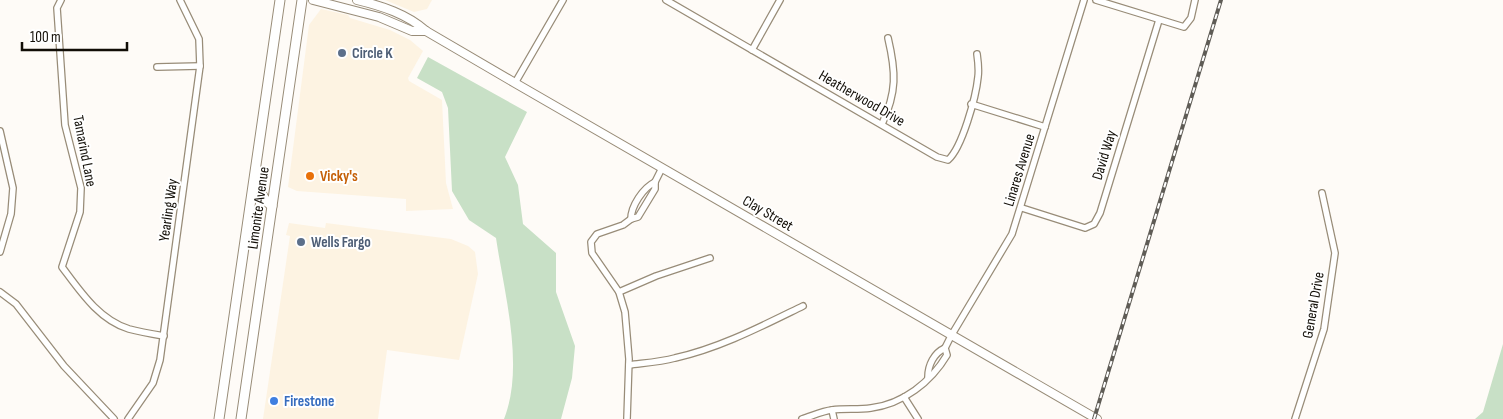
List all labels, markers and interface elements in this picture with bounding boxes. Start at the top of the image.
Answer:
scale bar [22,20,128,52]
text: 100 m [30,28,61,47]
place label: Circle K [352,44,393,63]
marker: Circle K [336,47,348,59]
street label: Heatherwood Drive [815,66,908,131]
street label: Tamarind Lane [68,114,101,188]
street label: David Way [1088,128,1121,182]
street label: Linares Avenue [999,131,1040,209]
street label: Limonite Avenue [243,166,274,250]
place label: Vicky's [320,167,358,186]
marker: Vicky's [304,170,316,182]
street label: Yearling Way [155,177,182,243]
street label: Clay Street [739,191,797,236]
place label: Wells Fargo [311,233,371,252]
marker: Wells Fargo [295,236,307,248]
street label: General Drive [1298,270,1329,340]
place label: Firestone [284,392,334,411]
marker: Firestone [268,395,280,407]

